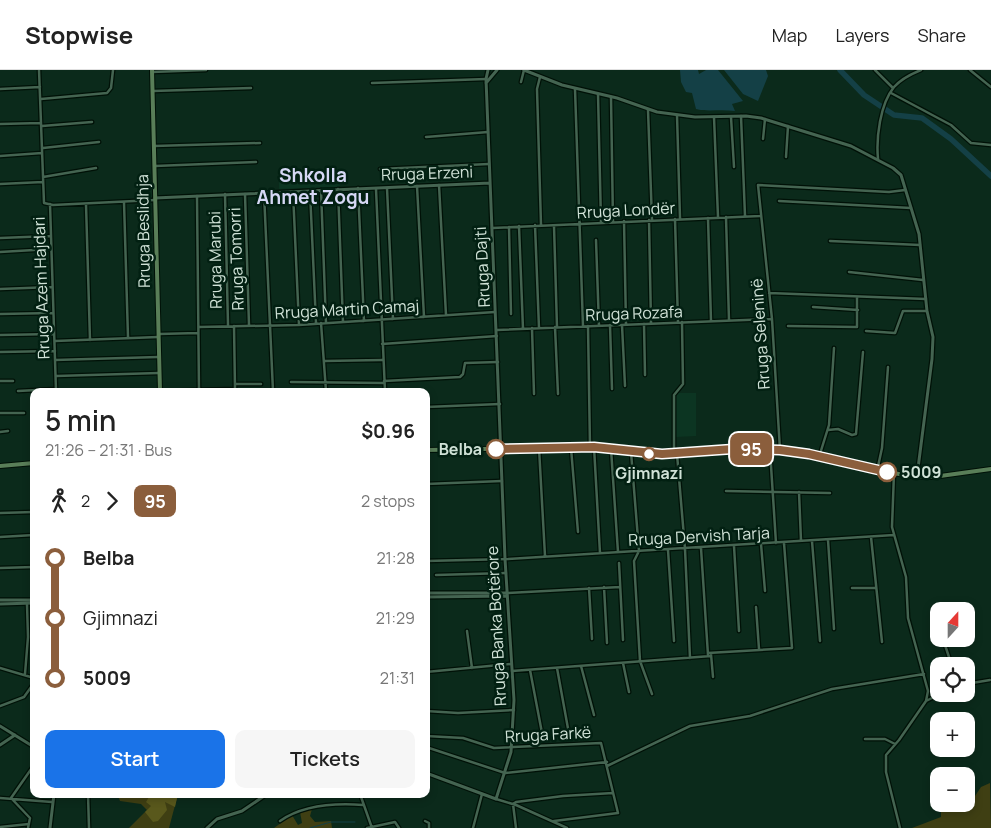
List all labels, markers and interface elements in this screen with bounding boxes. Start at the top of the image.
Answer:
text: Stopwise [25,18,133,51]
text: Map [772,23,807,47]
text: Layers [835,23,889,47]
text: Share [917,23,966,47]
street label: Rruga Erzeni [381,160,473,186]
district label: Shkolla Ahmet Zogu [257,162,369,210]
street label: Rruga Beslidhja [131,174,155,288]
street label: Rruga Londër [576,196,676,224]
street label: Rruga Tomorri [223,207,249,311]
street label: Rruga Marubi [203,211,227,309]
street label: Rruga Azem Hajdari [28,216,54,360]
street label: Rruga Dajti [469,226,495,308]
street label: Rruga Seleninë [745,278,775,390]
street label: Rruga Martin Camaj [274,294,420,324]
street label: Rruga Rozafa [585,300,683,326]
text: 5 min [45,401,116,439]
text: $0.96 [361,418,415,444]
line badge: 95 [728,433,774,465]
text: 95 [740,437,762,461]
place label: Belba [439,438,482,460]
text: 21:26 – 21:31 · Bus [45,439,172,461]
marker: Belba [486,439,506,459]
marker: Gjimnazi [642,447,656,461]
place label: 5009 [901,461,941,483]
place label: Gjimnazi [615,462,683,484]
marker: 5009 [877,462,897,482]
icon: walk [45,487,73,515]
icon: forward [98,487,126,515]
text: 95 [144,489,166,513]
text: 2 [81,490,90,512]
text: 2 stops [361,490,415,512]
street label: Rruga Dervish Tarja [628,521,770,551]
text: Belba [83,545,134,571]
street label: Rruga Banka Botërore [481,545,511,707]
text: 21:28 [376,547,415,569]
north arrow [930,602,975,648]
map controls [930,602,975,812]
text: Gjimnazi [83,605,158,631]
text: 21:29 [376,607,415,629]
button: locate [930,657,975,702]
text: 5009 [83,665,131,691]
text: 21:31 [380,667,415,689]
button: + [930,712,975,757]
street label: Rruga Farkë [504,721,592,747]
button: Start [45,730,225,788]
button: Tickets [235,730,415,788]
button: − [930,767,975,812]

